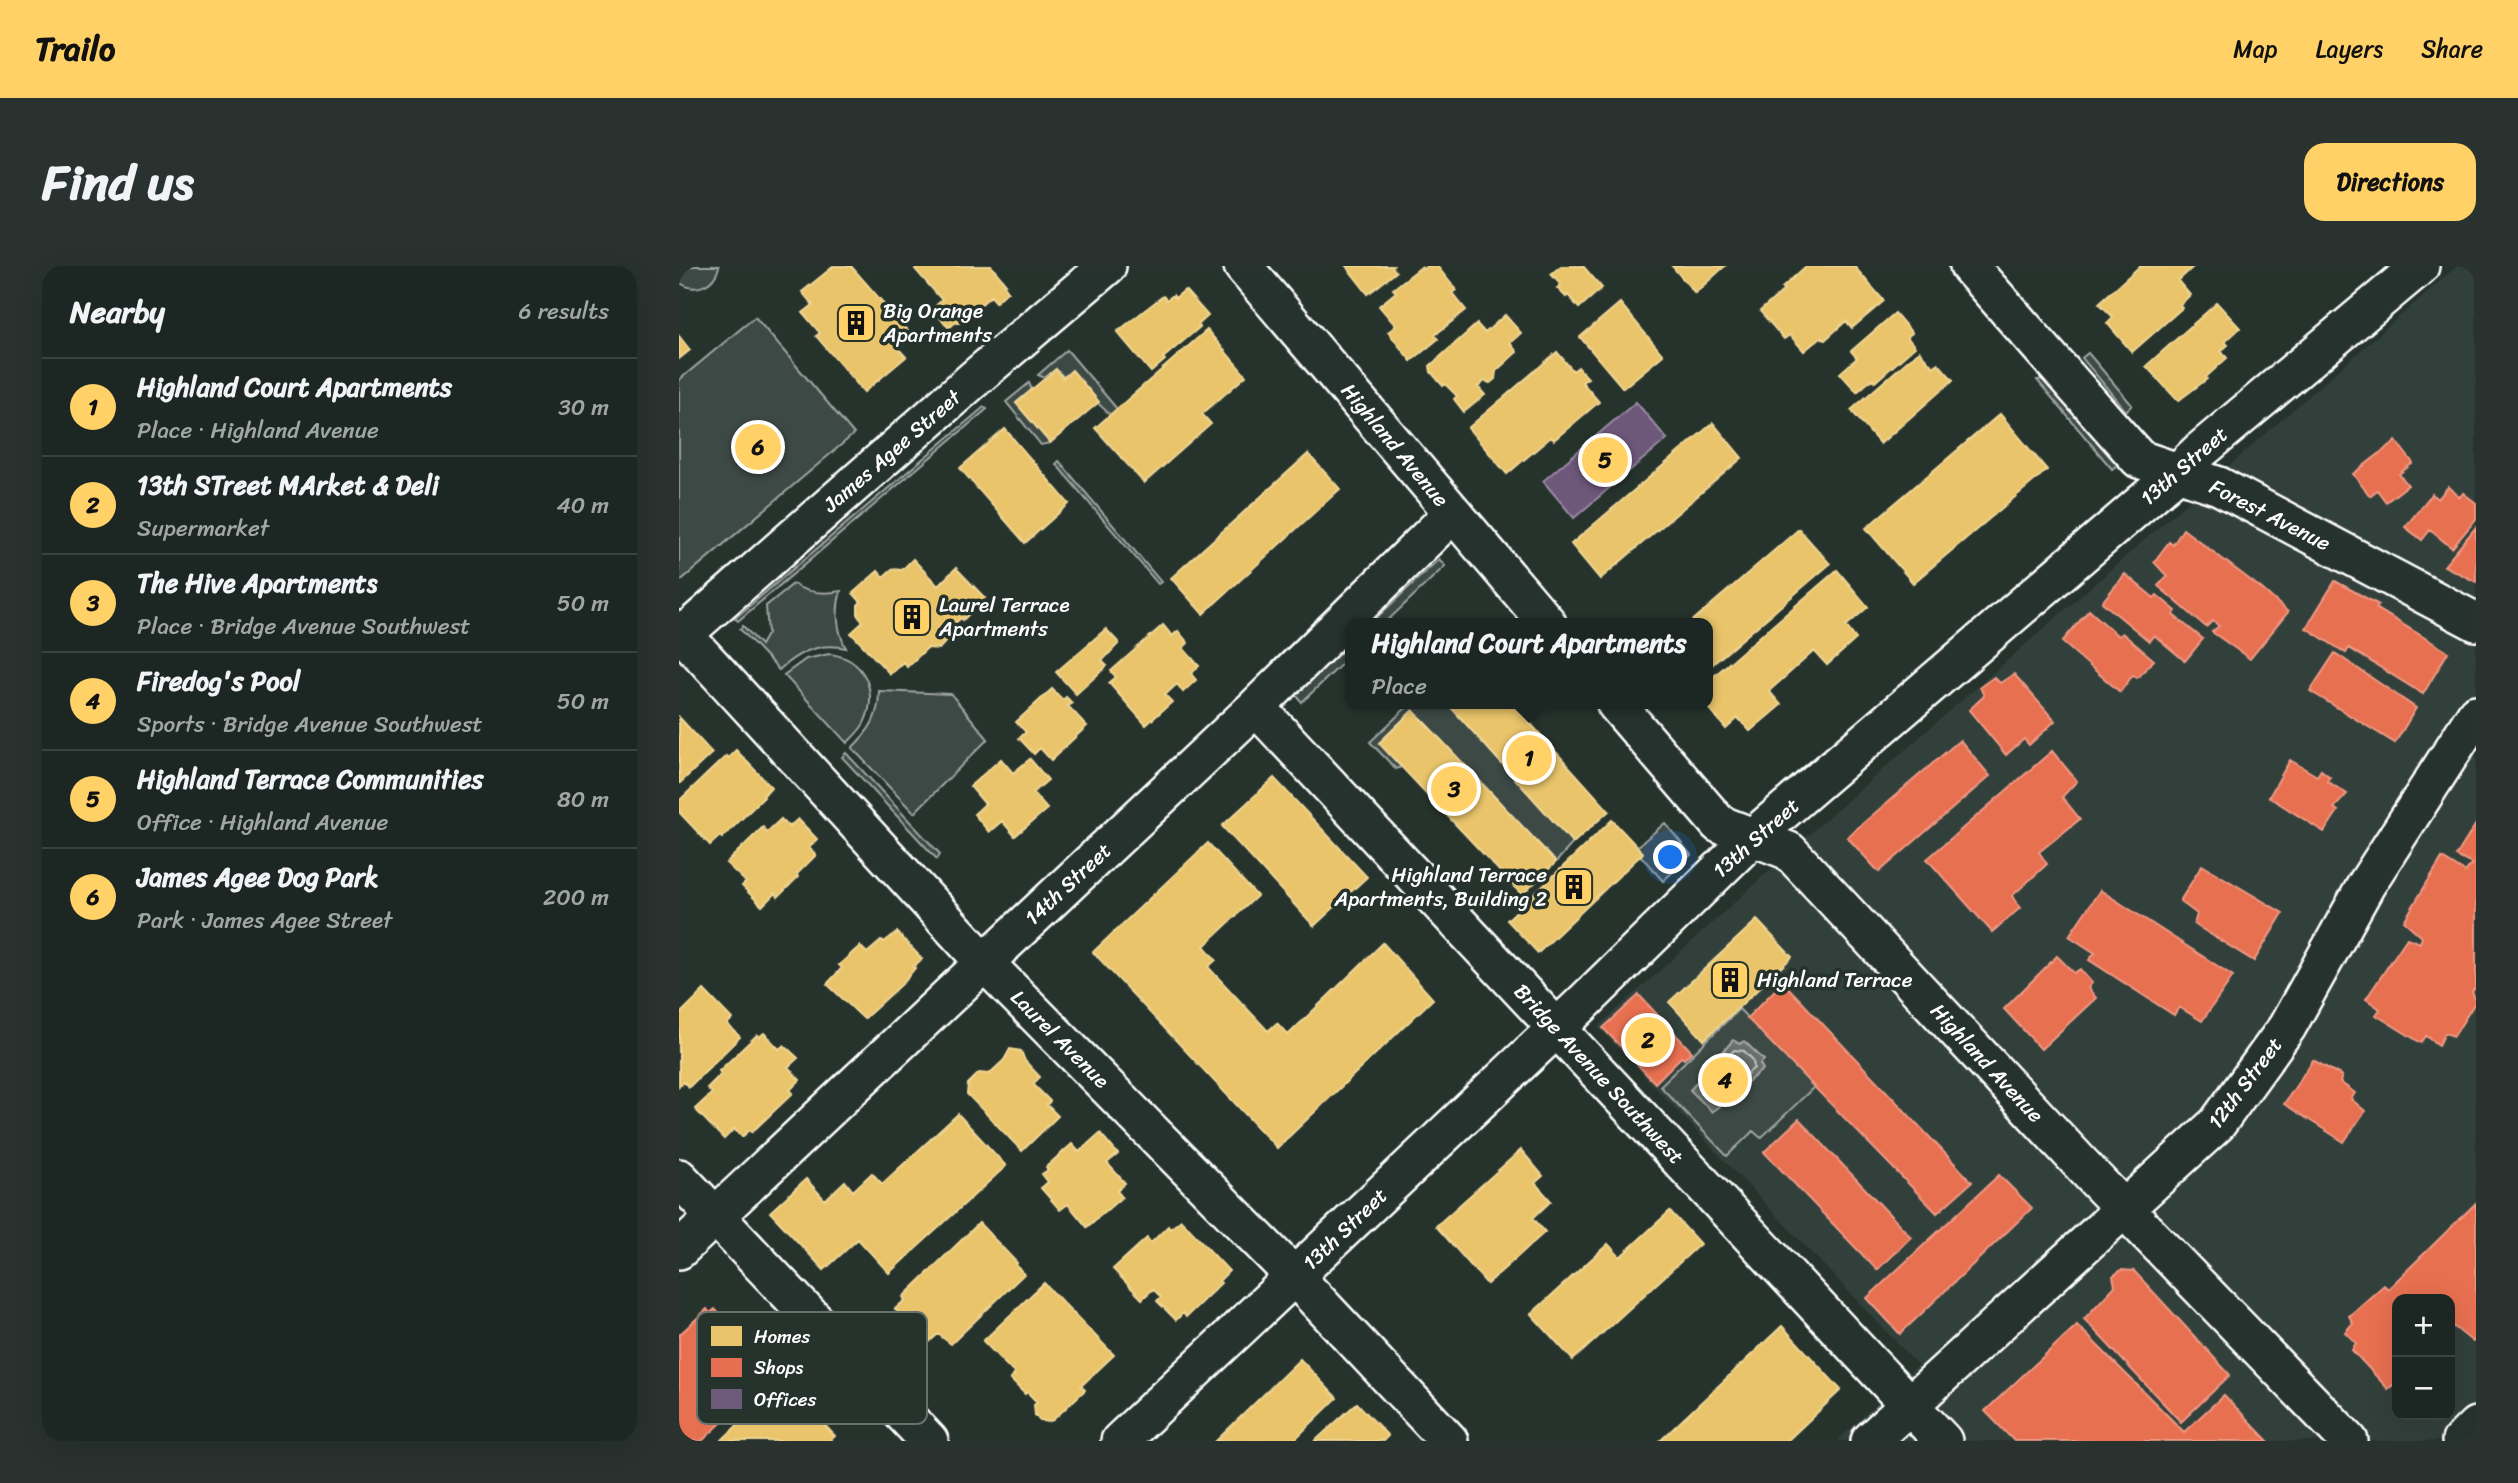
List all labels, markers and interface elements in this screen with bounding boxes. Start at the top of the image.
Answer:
text: Trailo [35,20,115,78]
text: Map [2233,28,2278,70]
text: Layers [2316,28,2383,70]
text: Share [2421,28,2483,70]
text: Find us [42,139,194,226]
button: Directions [2304,143,2476,221]
text: Nearby [70,285,165,339]
text: 6 results [519,291,609,332]
place label: Big Orange Apartments [882,292,992,354]
building icon: Big Orange Apartments [835,302,877,344]
text: Highland Court Apartments [137,364,452,410]
street label: Highland Avenue [1331,374,1459,516]
street label: James Agee Street [813,379,971,523]
text: 1 [88,387,98,428]
text: 30 m [558,387,609,428]
text: Place · Highland Avenue [137,410,379,451]
street label: 13th Street [2131,416,2237,516]
pin: 6 [735,421,781,473]
pin: 5 [1582,434,1628,486]
text: 13th STreet MArket & Deli [137,462,439,508]
street label: Forest Avenue [2203,468,2338,562]
text: 2 [86,485,100,526]
text: 40 m [556,485,609,526]
text: Supermarket [137,508,269,549]
text: The Hive Apartments [137,560,377,606]
text: 3 [87,583,99,624]
text: 50 m [557,583,609,624]
place label: Laurel Terrace Apartments [938,586,1070,648]
building icon: Laurel Terrace Apartments [891,596,933,638]
text: Place · Bridge Avenue Southwest [137,606,470,647]
popup [1345,618,1713,709]
text: Highland Court Apartments [1372,620,1686,666]
text: Firedog's Pool [137,658,300,704]
text: Place [1372,666,1427,707]
text: 4 [86,681,100,722]
text: 50 m [557,681,609,722]
text: Sports · Bridge Avenue Southwest [137,704,483,745]
pin: 1 [1506,732,1552,784]
text: Highland Terrace Communities [137,756,484,802]
pin: 3 [1431,763,1477,815]
text: 5 [86,779,100,820]
text: 80 m [557,779,609,820]
street label: 13th Street [1703,788,1809,888]
text: Office · Highland Avenue [137,802,388,843]
street label: 14th Street [1015,833,1121,935]
your location [1653,840,1687,874]
text: James Agee Dog Park [137,854,379,900]
place label: Highland Terrace Apartments, Building 2 [1333,856,1547,918]
building icon: Highland Terrace Apartments, Building 2 [1553,866,1595,908]
text: 6 [86,877,100,918]
text: 200 m [543,877,609,918]
text: Park · James Agee Street [137,900,392,941]
building icon: Highland Terrace [1709,959,1751,1001]
place label: Highland Terrace [1757,961,1913,999]
street label: Bridge Avenue Southwest [1504,974,1694,1174]
street label: Laurel Avenue [1001,980,1119,1098]
street label: Highland Avenue [1921,994,2053,1132]
pin: 2 [1625,1014,1671,1066]
street label: 12th Street [2197,1029,2293,1137]
pin: 4 [1702,1054,1748,1106]
street label: 13th Street [1293,1178,1397,1280]
map controls [2392,1294,2455,1420]
button: + [2392,1294,2455,1357]
legend [697,1312,927,1424]
text: Homes [754,1320,810,1353]
text: Shops [754,1351,804,1384]
button: − [2392,1357,2455,1420]
text: Offices [754,1383,817,1416]

